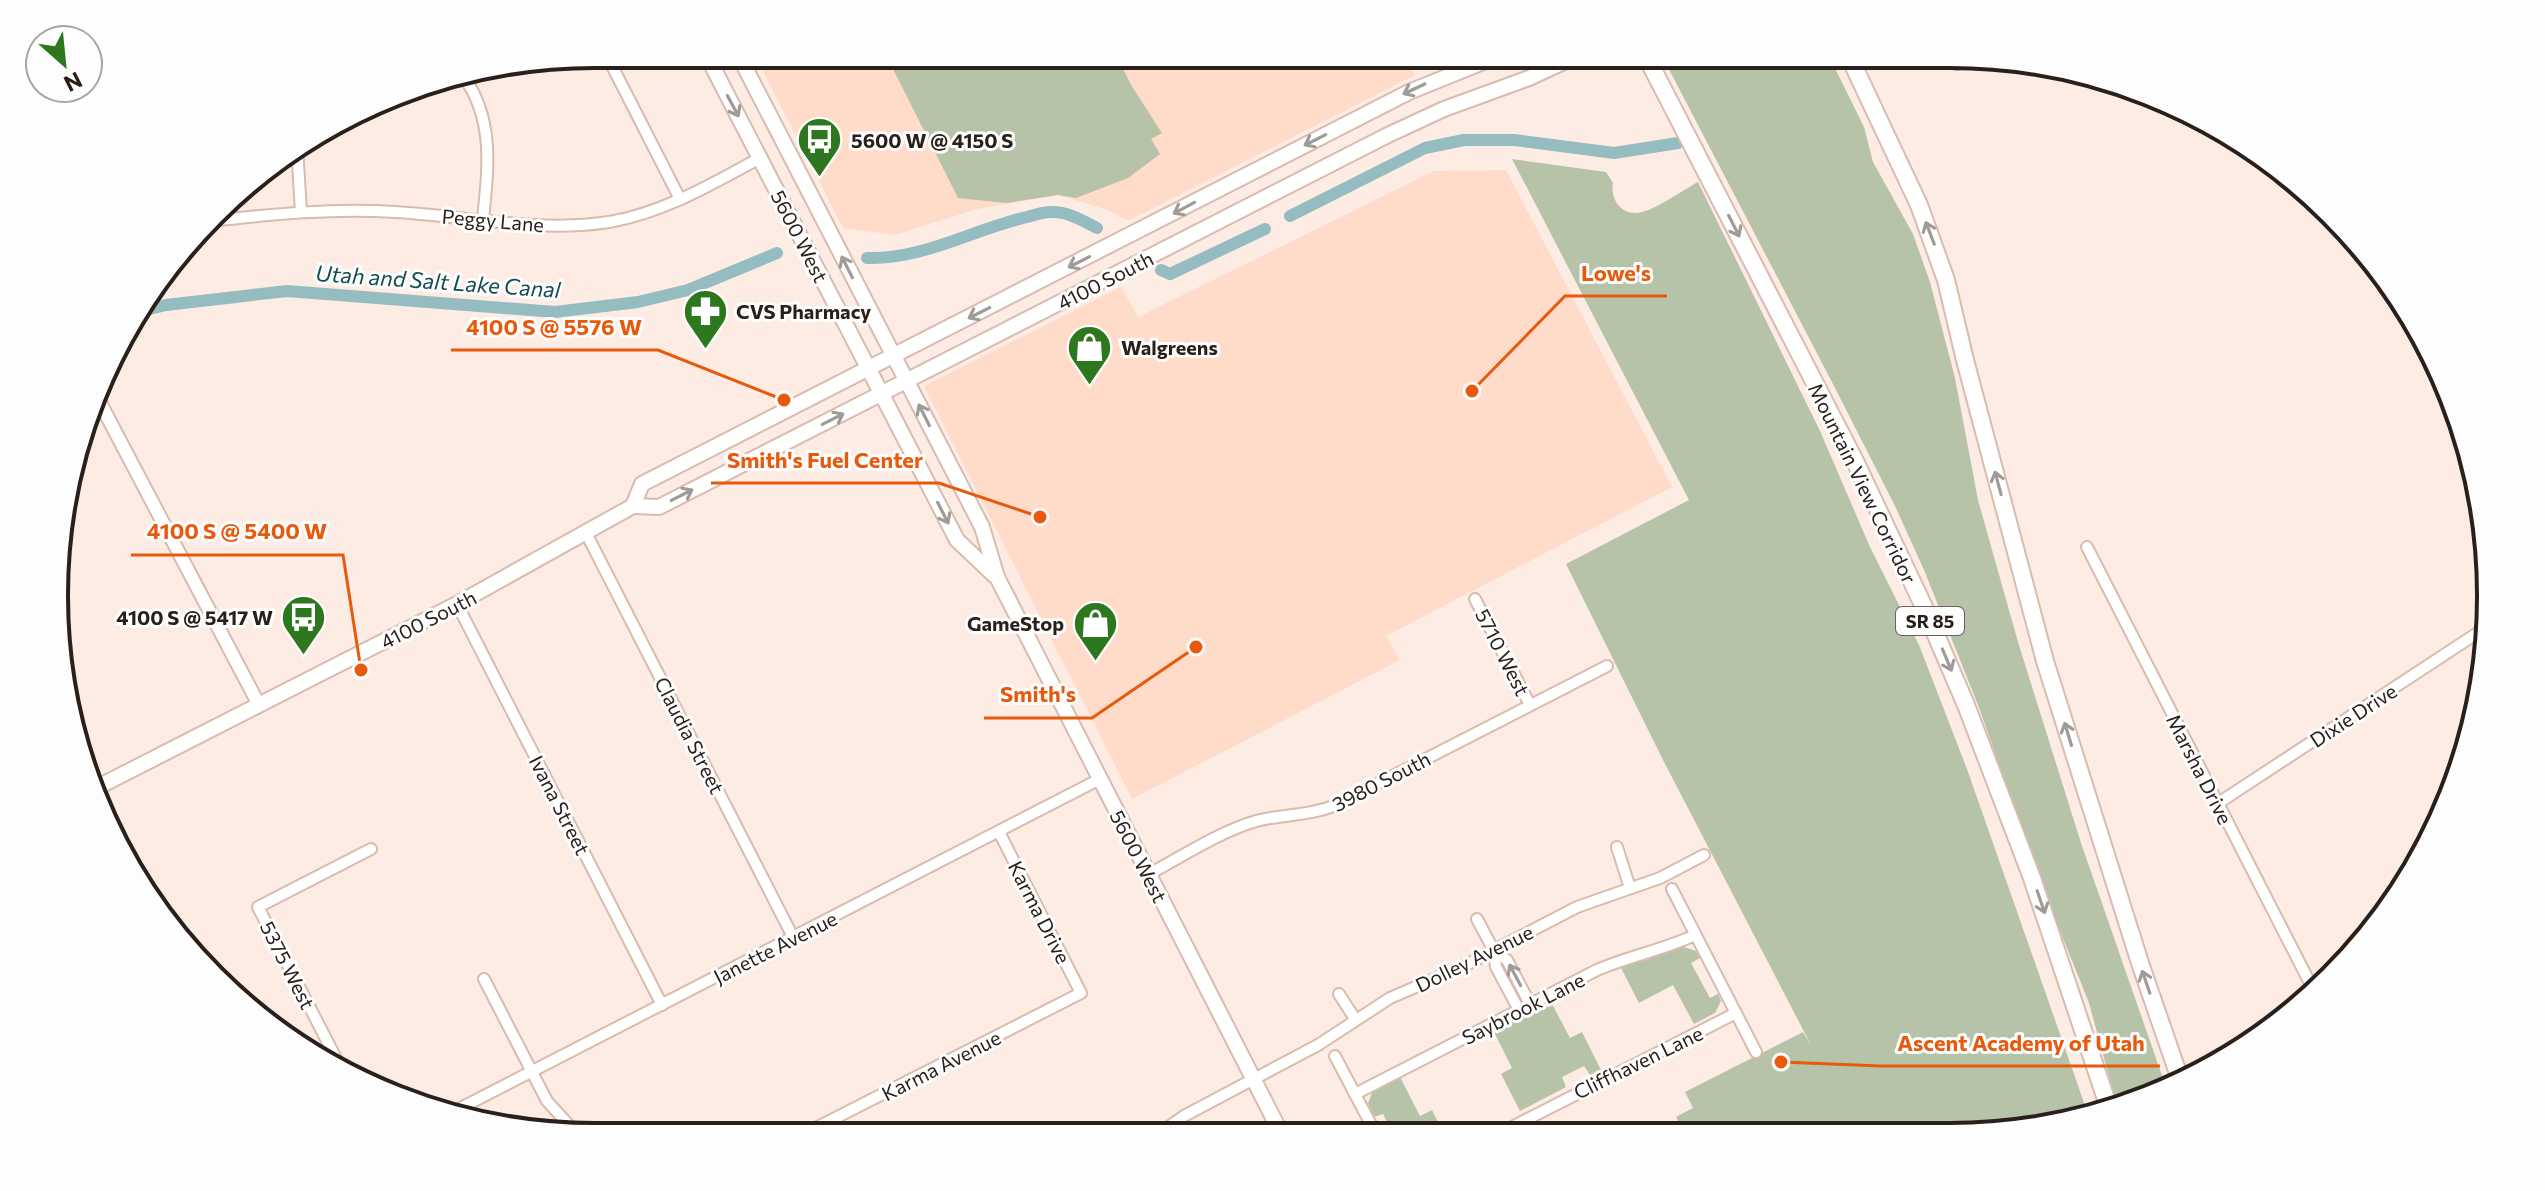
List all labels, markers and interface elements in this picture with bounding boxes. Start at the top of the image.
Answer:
north arrow [24,24,104,104]
text: N [60,66,87,98]
one-way arrow [1402,83,1426,98]
one-way arrow [726,94,742,117]
bus stop icon: 5600 W @ 4150 S [796,116,844,179]
place label: 5600 W @ 4150 S [851,128,1013,152]
one-way arrow [1304,132,1328,148]
street label: 5600 West [767,186,833,286]
one-way arrow [1172,200,1196,216]
street label: Peggy Lane [441,204,545,236]
one-way arrow [1726,213,1742,237]
one-way arrow [1922,221,1936,246]
street label: 4100 South [1053,246,1157,314]
callout: Lowe's [1565,250,1667,296]
one-way arrow [838,255,854,279]
one-way arrow [1068,255,1092,270]
water label: Utah and Salt Lake Canal [315,259,562,303]
text: Lowe's [1581,259,1651,286]
pharmacy icon: CVS Pharmacy [681,287,729,350]
place label: CVS Pharmacy [736,299,871,323]
callout: 4100 S @ 5576 W [451,304,658,350]
one-way arrow [968,306,992,322]
text: 4100 S @ 5576 W [466,313,642,340]
shop icon: Walgreens [1066,323,1114,386]
place label: Walgreens [1121,335,1218,359]
street label: Mountain View Corridor [1804,379,1922,587]
one-way arrow [916,403,931,427]
one-way arrow [821,411,845,426]
callout: Smith's Fuel Center [711,437,939,483]
text: Smith's Fuel Center [727,446,923,473]
one-way arrow [1990,471,2005,497]
one-way arrow [670,487,694,503]
one-way arrow [936,501,952,525]
callout: 4100 S @ 5400 W [131,509,343,555]
text: 4100 S @ 5400 W [147,517,327,544]
street label: 4100 South [376,585,480,653]
bus stop icon: 4100 S @ 5417 W [280,593,328,656]
shop icon: GameStop [1071,599,1119,662]
place label: 4100 S @ 5417 W [116,605,273,629]
street label: 5710 West [1471,605,1535,699]
road number: SR 85 [1896,607,1964,635]
place label: GameStop [967,611,1064,635]
one-way arrow [1941,647,1956,672]
callout: Smith's [984,672,1092,718]
street label: Claudia Street [650,673,730,797]
street label: Dixie Drive [2305,678,2401,752]
text: Smith's [1000,680,1076,707]
street label: Marsha Drive [2162,710,2238,828]
one-way arrow [2060,721,2075,747]
street label: 3980 South [1328,746,1434,816]
street label: Ivana Street [525,751,595,859]
street label: 5600 West [1106,806,1172,906]
street label: Karma Drive [1004,857,1076,967]
one-way arrow [2035,890,2049,914]
street label: Janette Avenue [709,906,841,988]
street label: 5375 West [256,917,320,1013]
street label: Dolley Avenue [1411,919,1537,997]
one-way arrow [1506,964,1522,987]
street label: Saybrook Lane [1458,967,1588,1049]
one-way arrow [2138,969,2153,994]
street label: Cliffhaven Lane [1570,1020,1706,1104]
callout: Ascent Academy of Utah [1881,1020,2160,1066]
street label: Karma Avenue [878,1025,1004,1105]
text: Ascent Academy of Utah [1897,1029,2145,1056]

